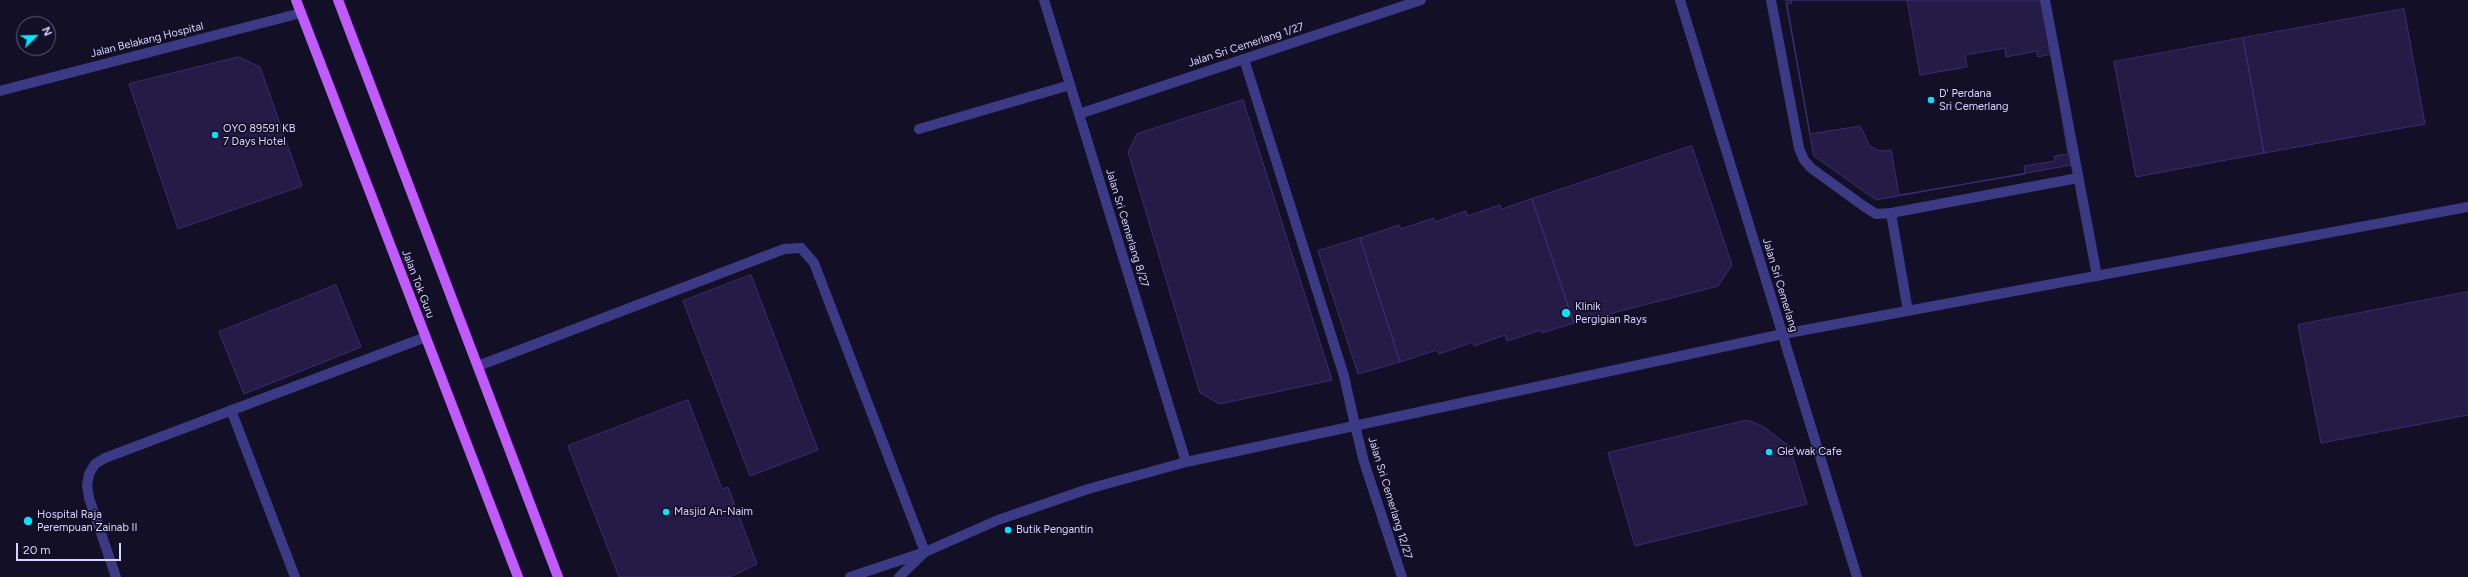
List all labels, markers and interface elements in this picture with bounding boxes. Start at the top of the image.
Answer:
north arrow [16,16,56,56]
street label: Jalan Belakang Hospital [89,20,205,60]
street label: Jalan Sri Cemerlang 1/27 [1186,20,1306,70]
text: N [39,25,54,38]
place label: D' Perdana Sri Cemerlang [1939,87,2008,113]
marker: D' Perdana Sri Cemerlang [1926,95,1936,105]
place label: OYO 89591 KB 7 Days Hotel [223,122,296,148]
marker: OYO 89591 KB 7 Days Hotel [210,130,220,140]
street label: Jalan Sri Cemerlang 8/27 [1103,167,1151,289]
street label: Jalan Sri Cemerlang [1759,236,1801,334]
street label: Jalan Tok Guru [399,248,437,320]
place label: Klinik Pergigian Rays [1575,300,1647,326]
marker: Klinik Pergigian Rays [1560,307,1572,319]
street label: Jalan Sri Cemerlang 12/27 [1365,435,1415,561]
place label: Gle'wak Cafe [1777,445,1842,459]
marker: Gle'wak Cafe [1764,447,1774,457]
place label: Masjid An-Naim [674,505,753,519]
marker: Masjid An-Naim [661,507,671,517]
place label: Hospital Raja Perempuan Zainab II [37,508,138,534]
marker: Hospital Raja Perempuan Zainab II [22,515,34,527]
place label: Butik Pengantin [1016,523,1093,537]
marker: Butik Pengantin [1003,525,1013,535]
scale bar [18,535,123,561]
text: 20 m [23,543,51,557]

